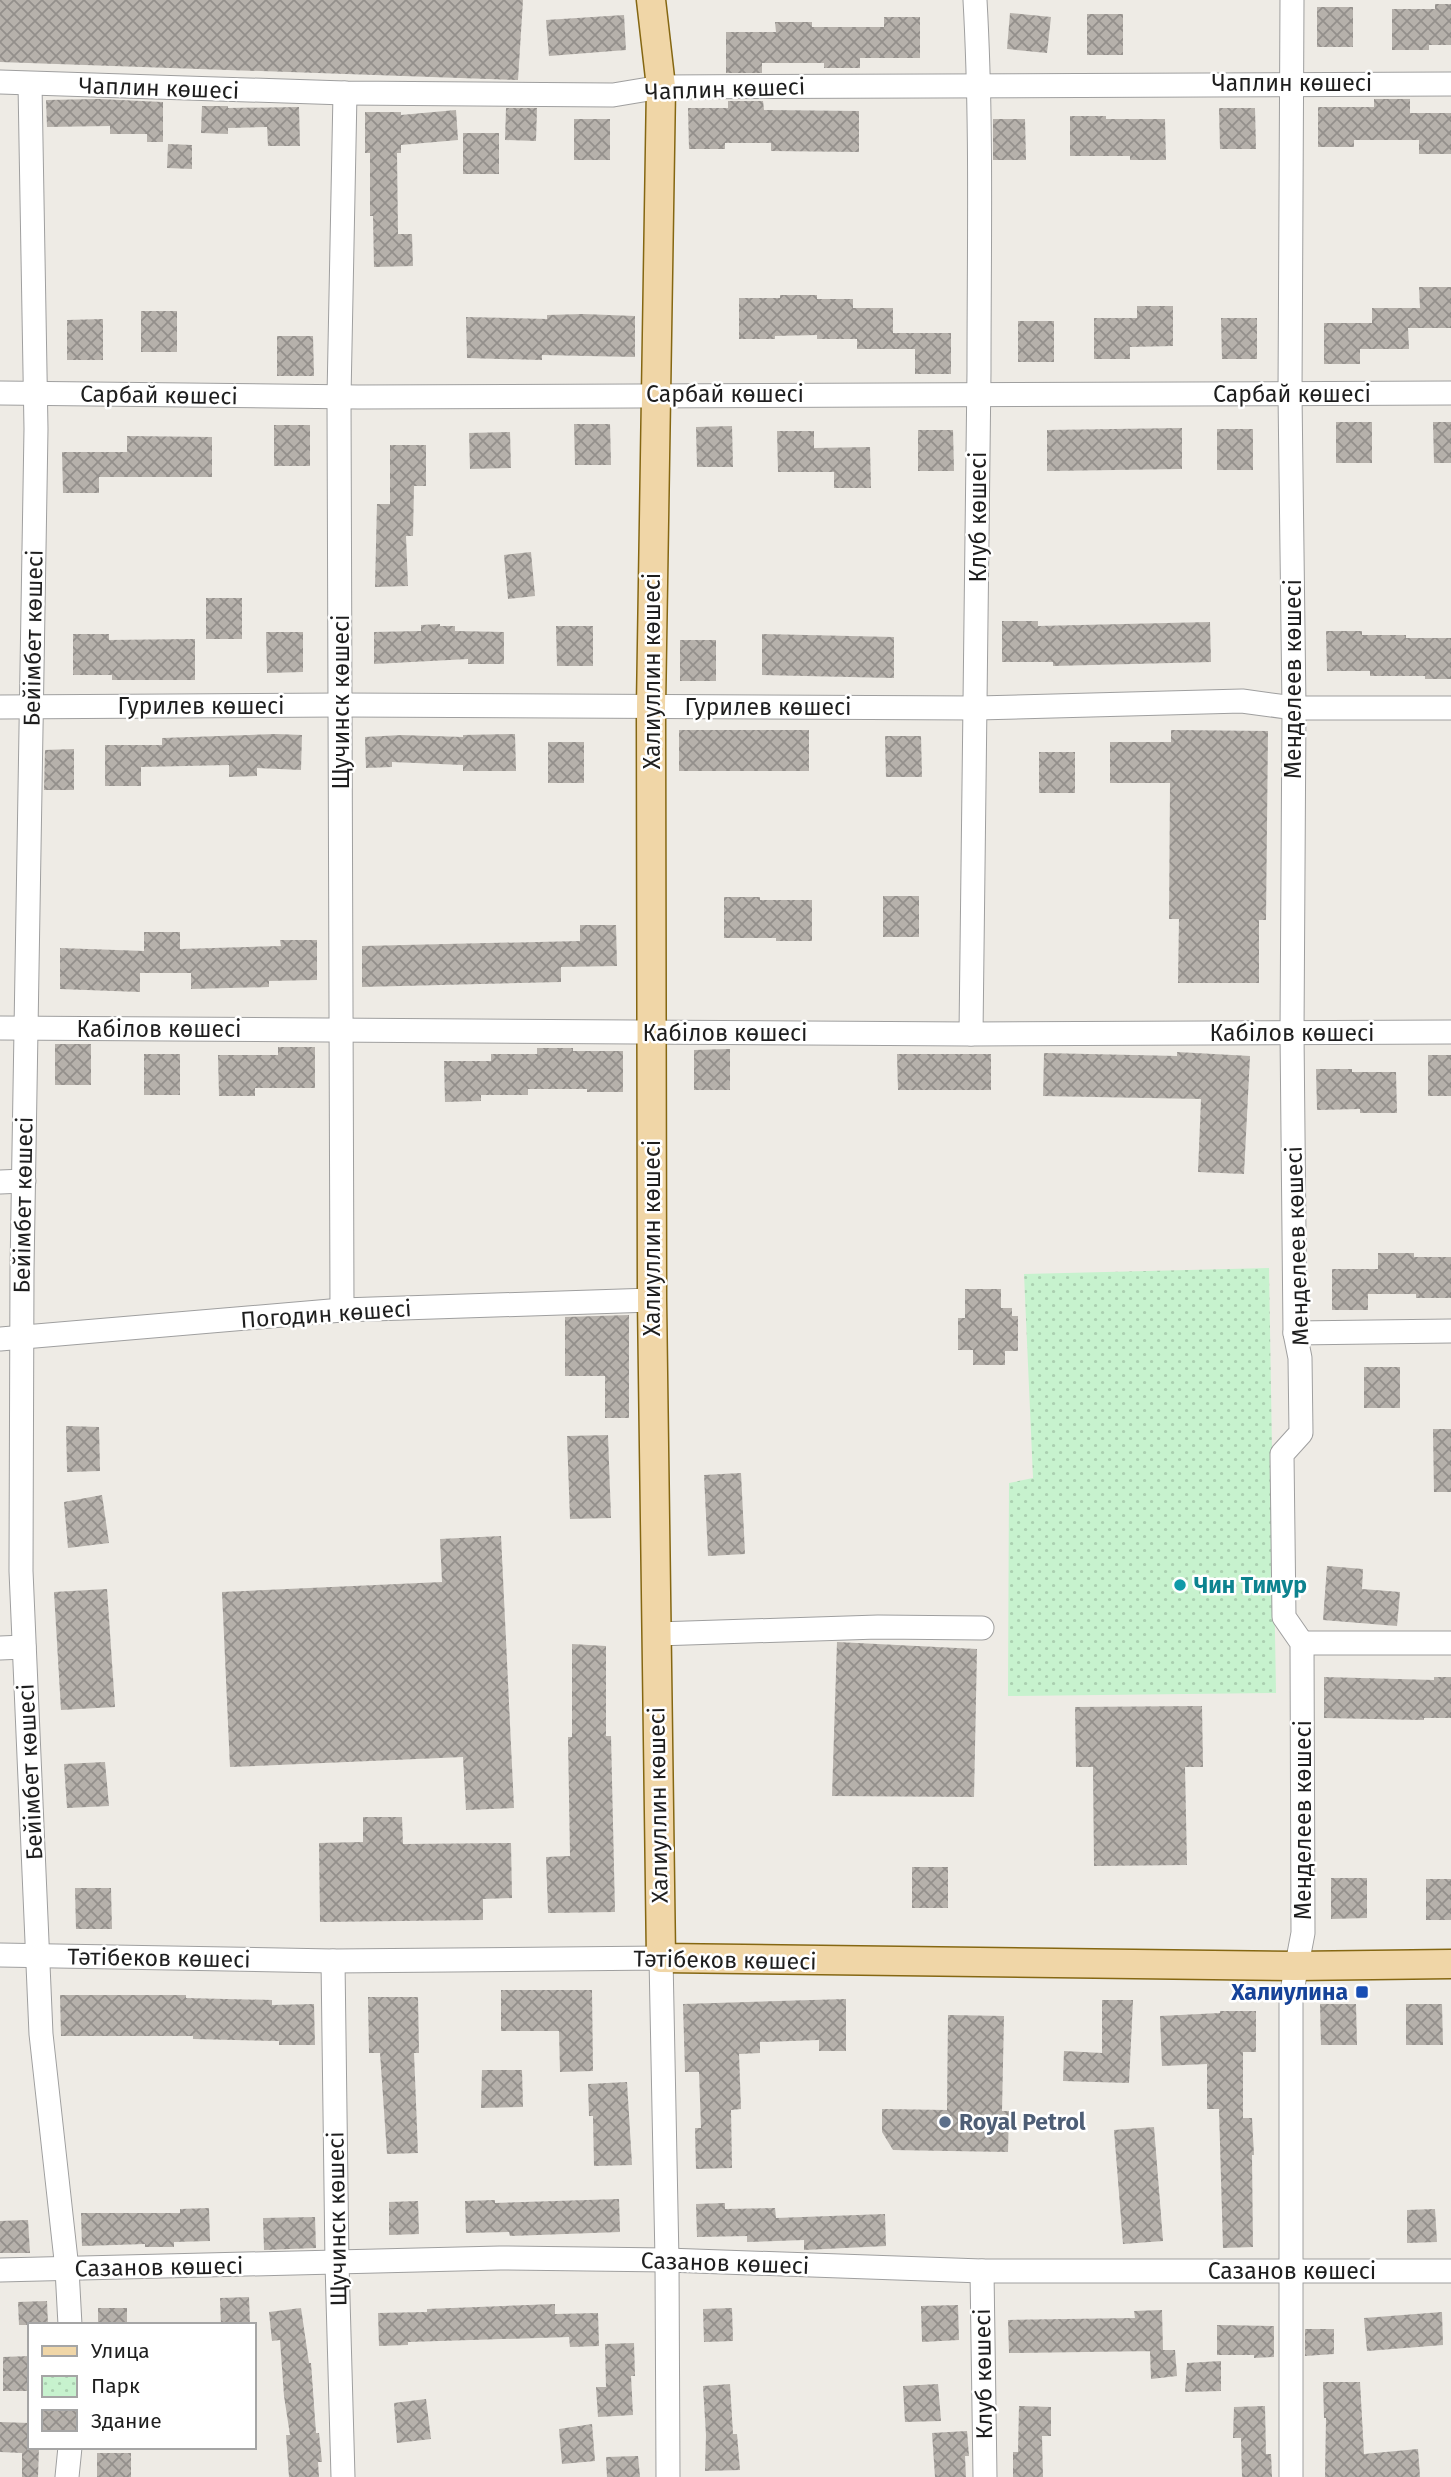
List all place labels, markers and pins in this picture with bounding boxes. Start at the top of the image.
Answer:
place label: Чин Тимур [1194,1571,1307,1599]
marker: Чин Тимур [1172,1577,1188,1593]
place label: Халиулина [1230,1978,1348,2006]
marker: Халиулина [1354,1984,1370,2000]
place label: Royal Petrol [959,2108,1086,2136]
marker: Royal Petrol [937,2114,953,2130]

